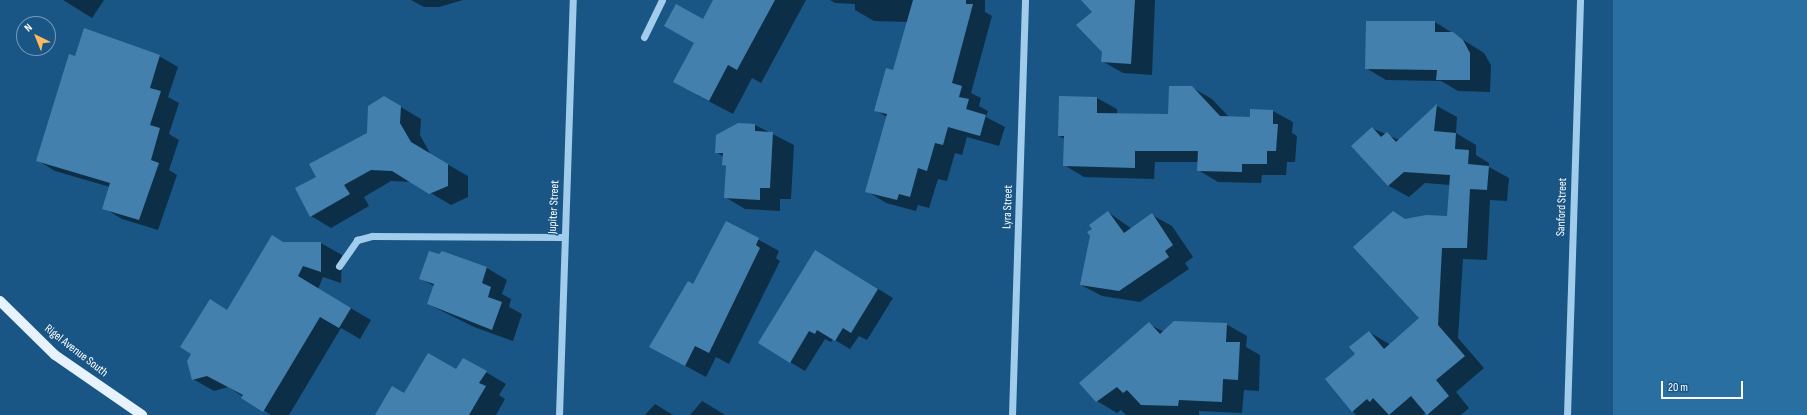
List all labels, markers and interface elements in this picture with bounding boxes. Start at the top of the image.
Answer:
north arrow [16,16,56,56]
text: N [22,21,35,34]
street label: Sanford Street [1554,177,1570,237]
street label: Jupiter Street [545,180,563,234]
street label: Lyra Street [1000,185,1016,229]
street label: Rigel Avenue South [41,322,111,380]
scale bar [1663,373,1745,399]
text: 20 m [1668,380,1688,395]

